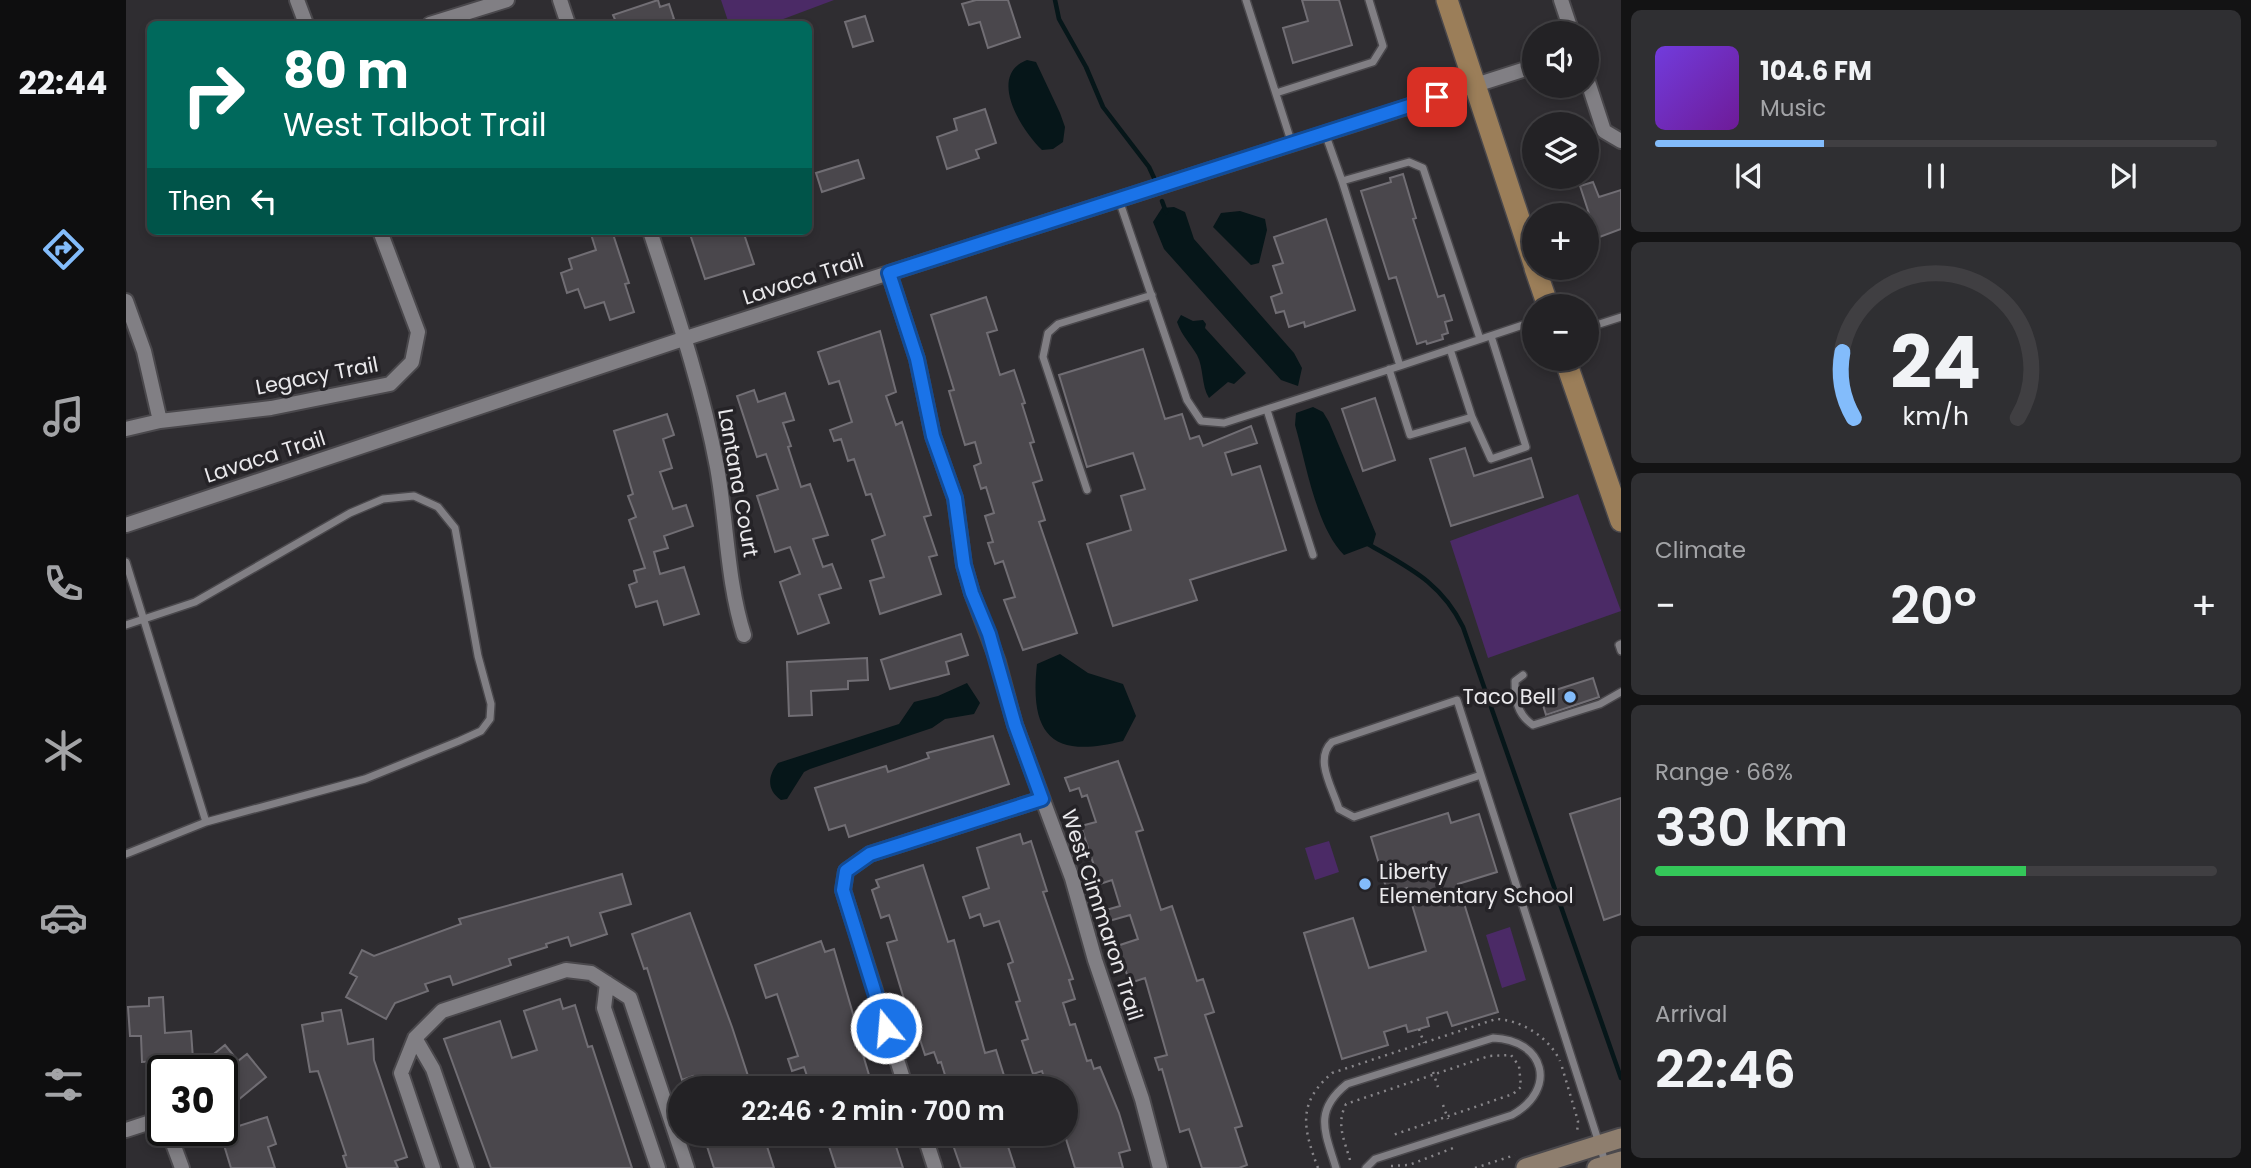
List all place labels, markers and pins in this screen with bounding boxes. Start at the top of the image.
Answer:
pin [1407,67,1467,127]
place label: Taco Bell [1462,682,1556,711]
marker: Taco Bell [1562,689,1578,705]
place label: Liberty Elementary School [1379,857,1574,910]
marker: Liberty Elementary School [1357,876,1373,892]

